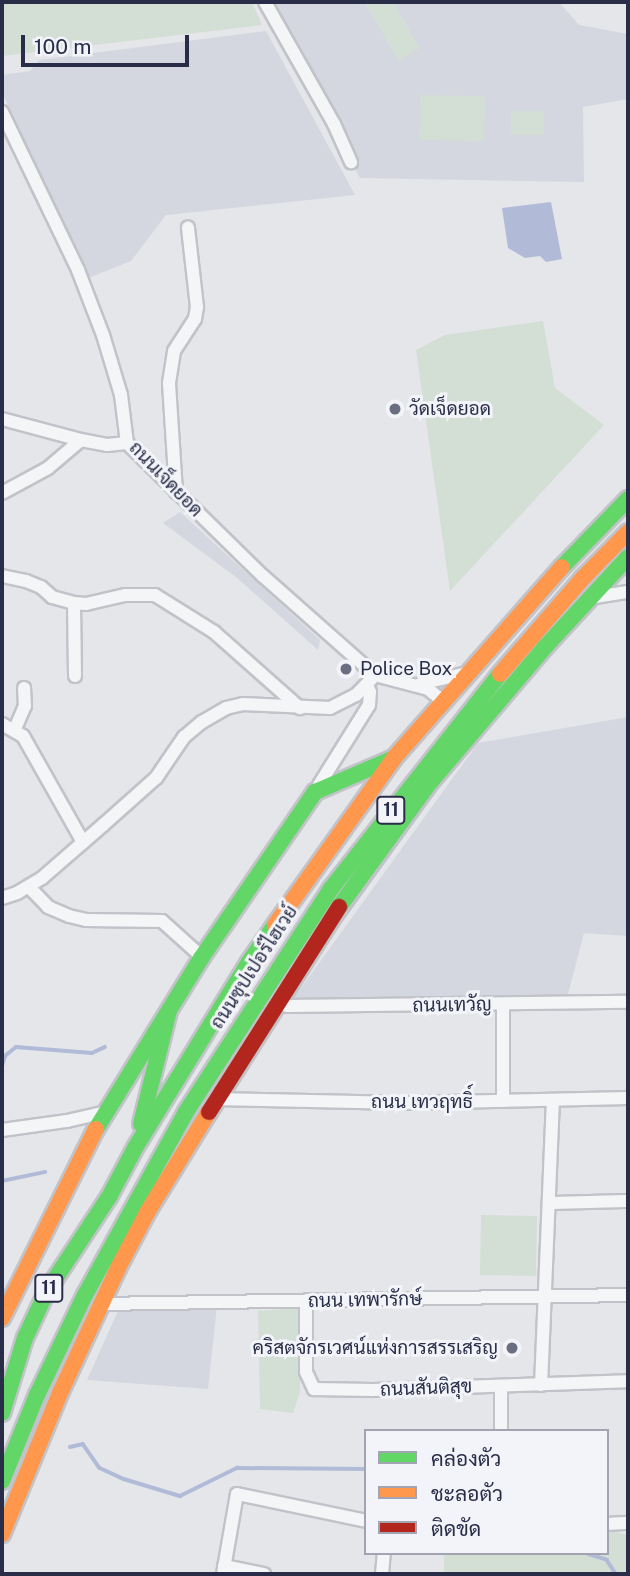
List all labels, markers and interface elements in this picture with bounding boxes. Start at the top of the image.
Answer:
scale bar [24,21,192,65]
text: 100 m [34,34,91,59]
place label: วัดเจ็ดยอด [409,398,491,420]
marker: วัดเจ็ดยอด [387,401,403,417]
street label: ถนนเจ็ดยอด [124,436,208,522]
place label: Police Box [360,658,452,680]
marker: Police Box [338,661,354,677]
road number: 11 [375,796,407,824]
street label: ถนนซุปเปอร์ไฮเวย์ [206,901,302,1033]
street label: ถนนเทวัญ [412,993,492,1017]
street label: ถนน เทวฤทธิ์ [371,1091,473,1113]
road number: 11 [33,1274,65,1302]
street label: ถนน เทพารักษ์ [308,1288,422,1312]
place label: คริสตจักรเวศน์แห่งการสรรเสริญ [253,1337,498,1359]
marker: คริสตจักรเวศน์แห่งการสรรเสริญ [504,1340,520,1356]
street label: ถนนสันติสุข [380,1375,472,1401]
legend [364,1429,609,1555]
text: คล่องตัว [431,1446,501,1471]
text: ชะลอตัว [431,1481,503,1506]
text: ติดขัด [431,1516,481,1541]

